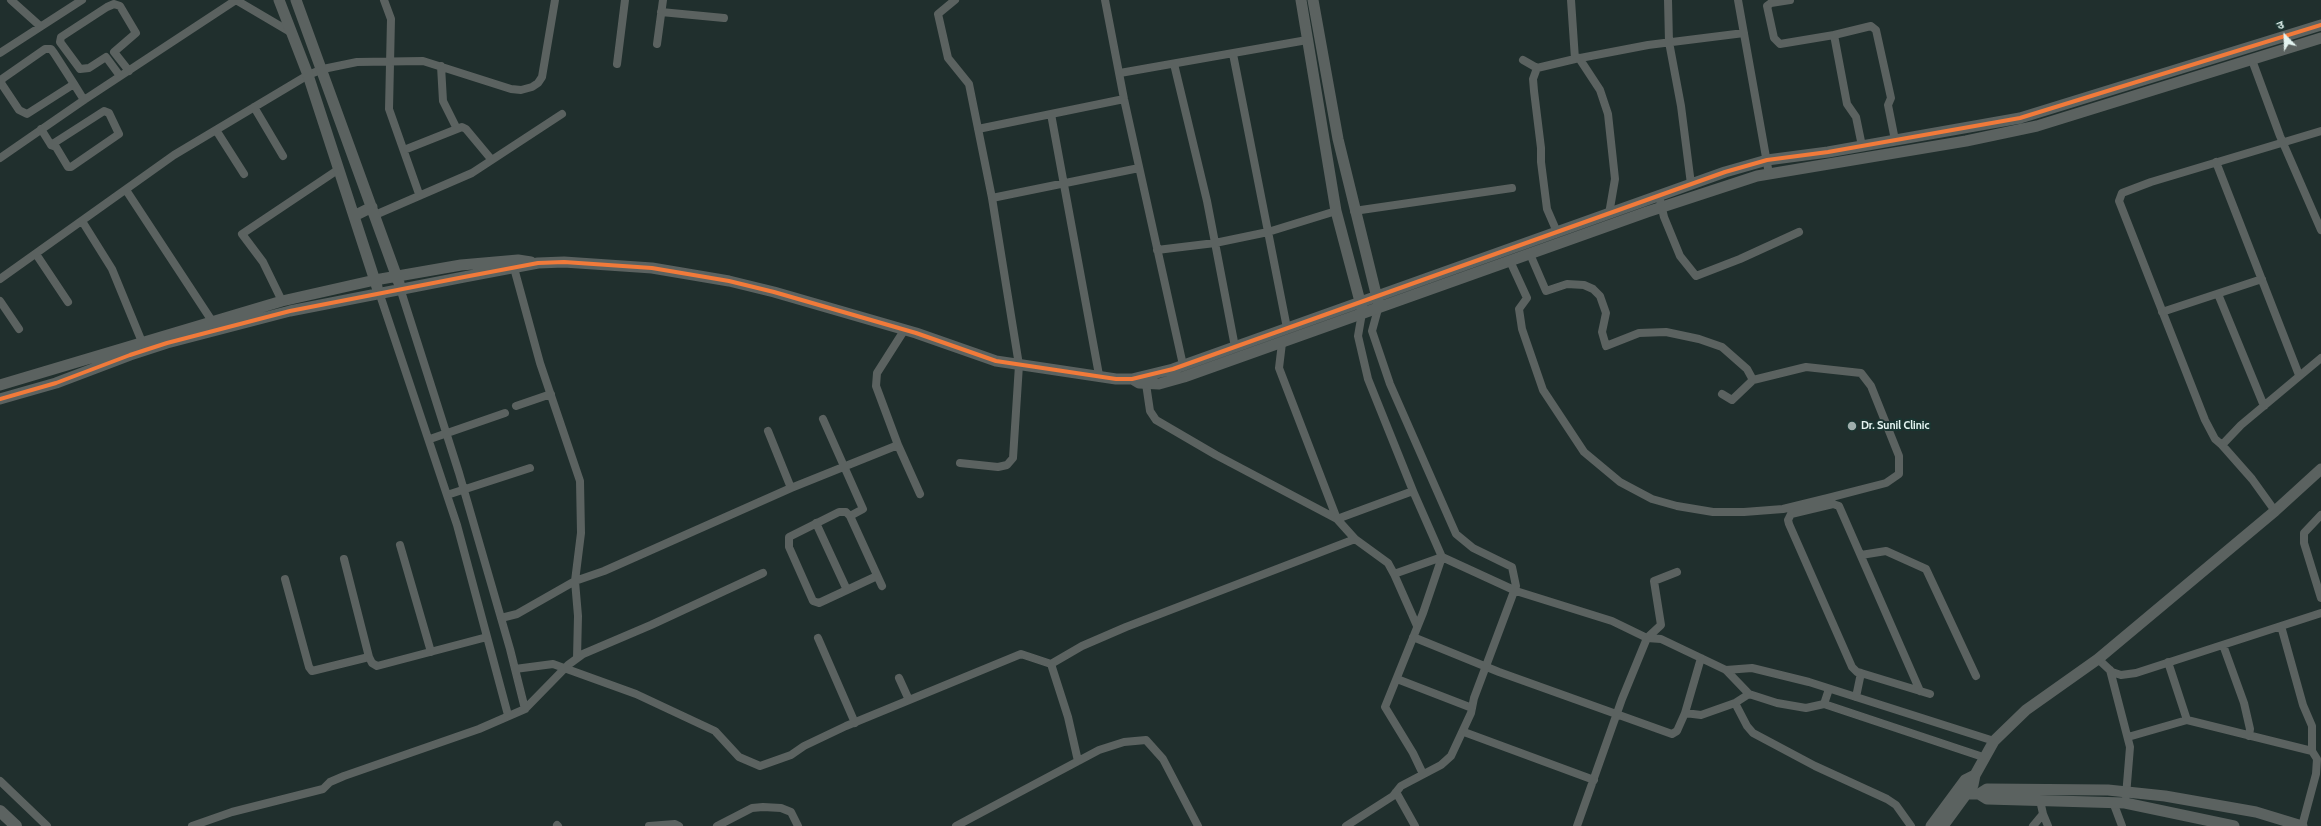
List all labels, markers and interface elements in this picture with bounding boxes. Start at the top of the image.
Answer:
north arrow [2265,16,2305,56]
text: उ [2275,17,2286,33]
place label: Dr. Sunil Clinic [1861,419,1929,433]
marker: Dr. Sunil Clinic [1846,420,1858,432]

